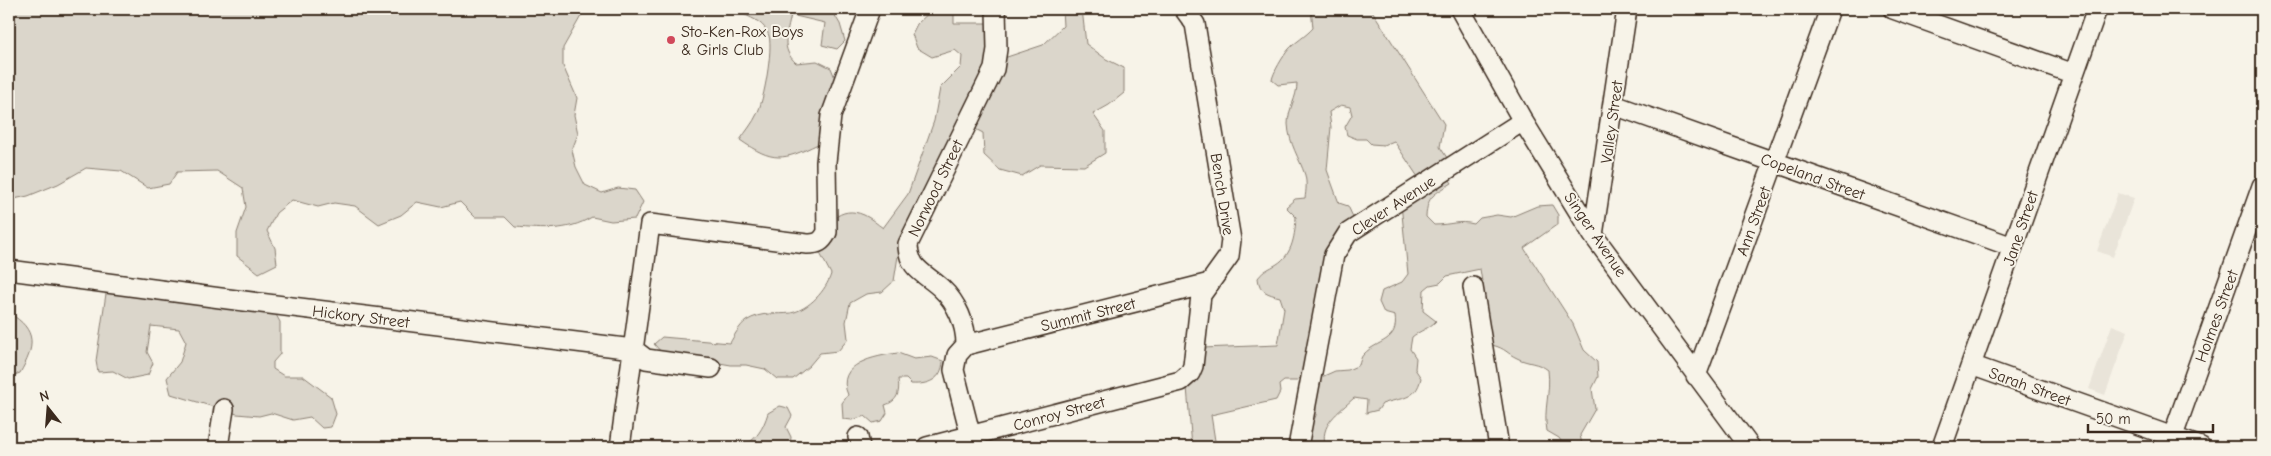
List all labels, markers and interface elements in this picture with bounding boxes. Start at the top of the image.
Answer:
place label: Sto-Ken-Rox Boys & Girls Club [681,23,804,59]
marker: Sto-Ken-Rox Boys & Girls Club [665,34,677,46]
street label: Valley Street [1597,79,1627,165]
street label: Norwood Street [905,137,967,240]
street label: Copeland Street [1758,150,1867,204]
street label: Bench Drive [1207,152,1237,236]
street label: Clever Avenue [1348,172,1439,240]
street label: Ann Street [1733,184,1775,258]
street label: Jane Street [2000,188,2042,268]
street label: Singer Avenue [1560,189,1630,280]
street label: Holmes Street [2192,267,2242,365]
street label: Summit Street [1039,294,1138,335]
street label: Hickory Street [311,302,411,332]
street label: Sarah Street [1986,364,2073,410]
north arrow [22,384,72,434]
text: N [37,387,51,406]
street label: Conroy Street [1011,393,1107,435]
scale bar [2088,401,2214,433]
text: 50 m [2096,410,2131,428]

